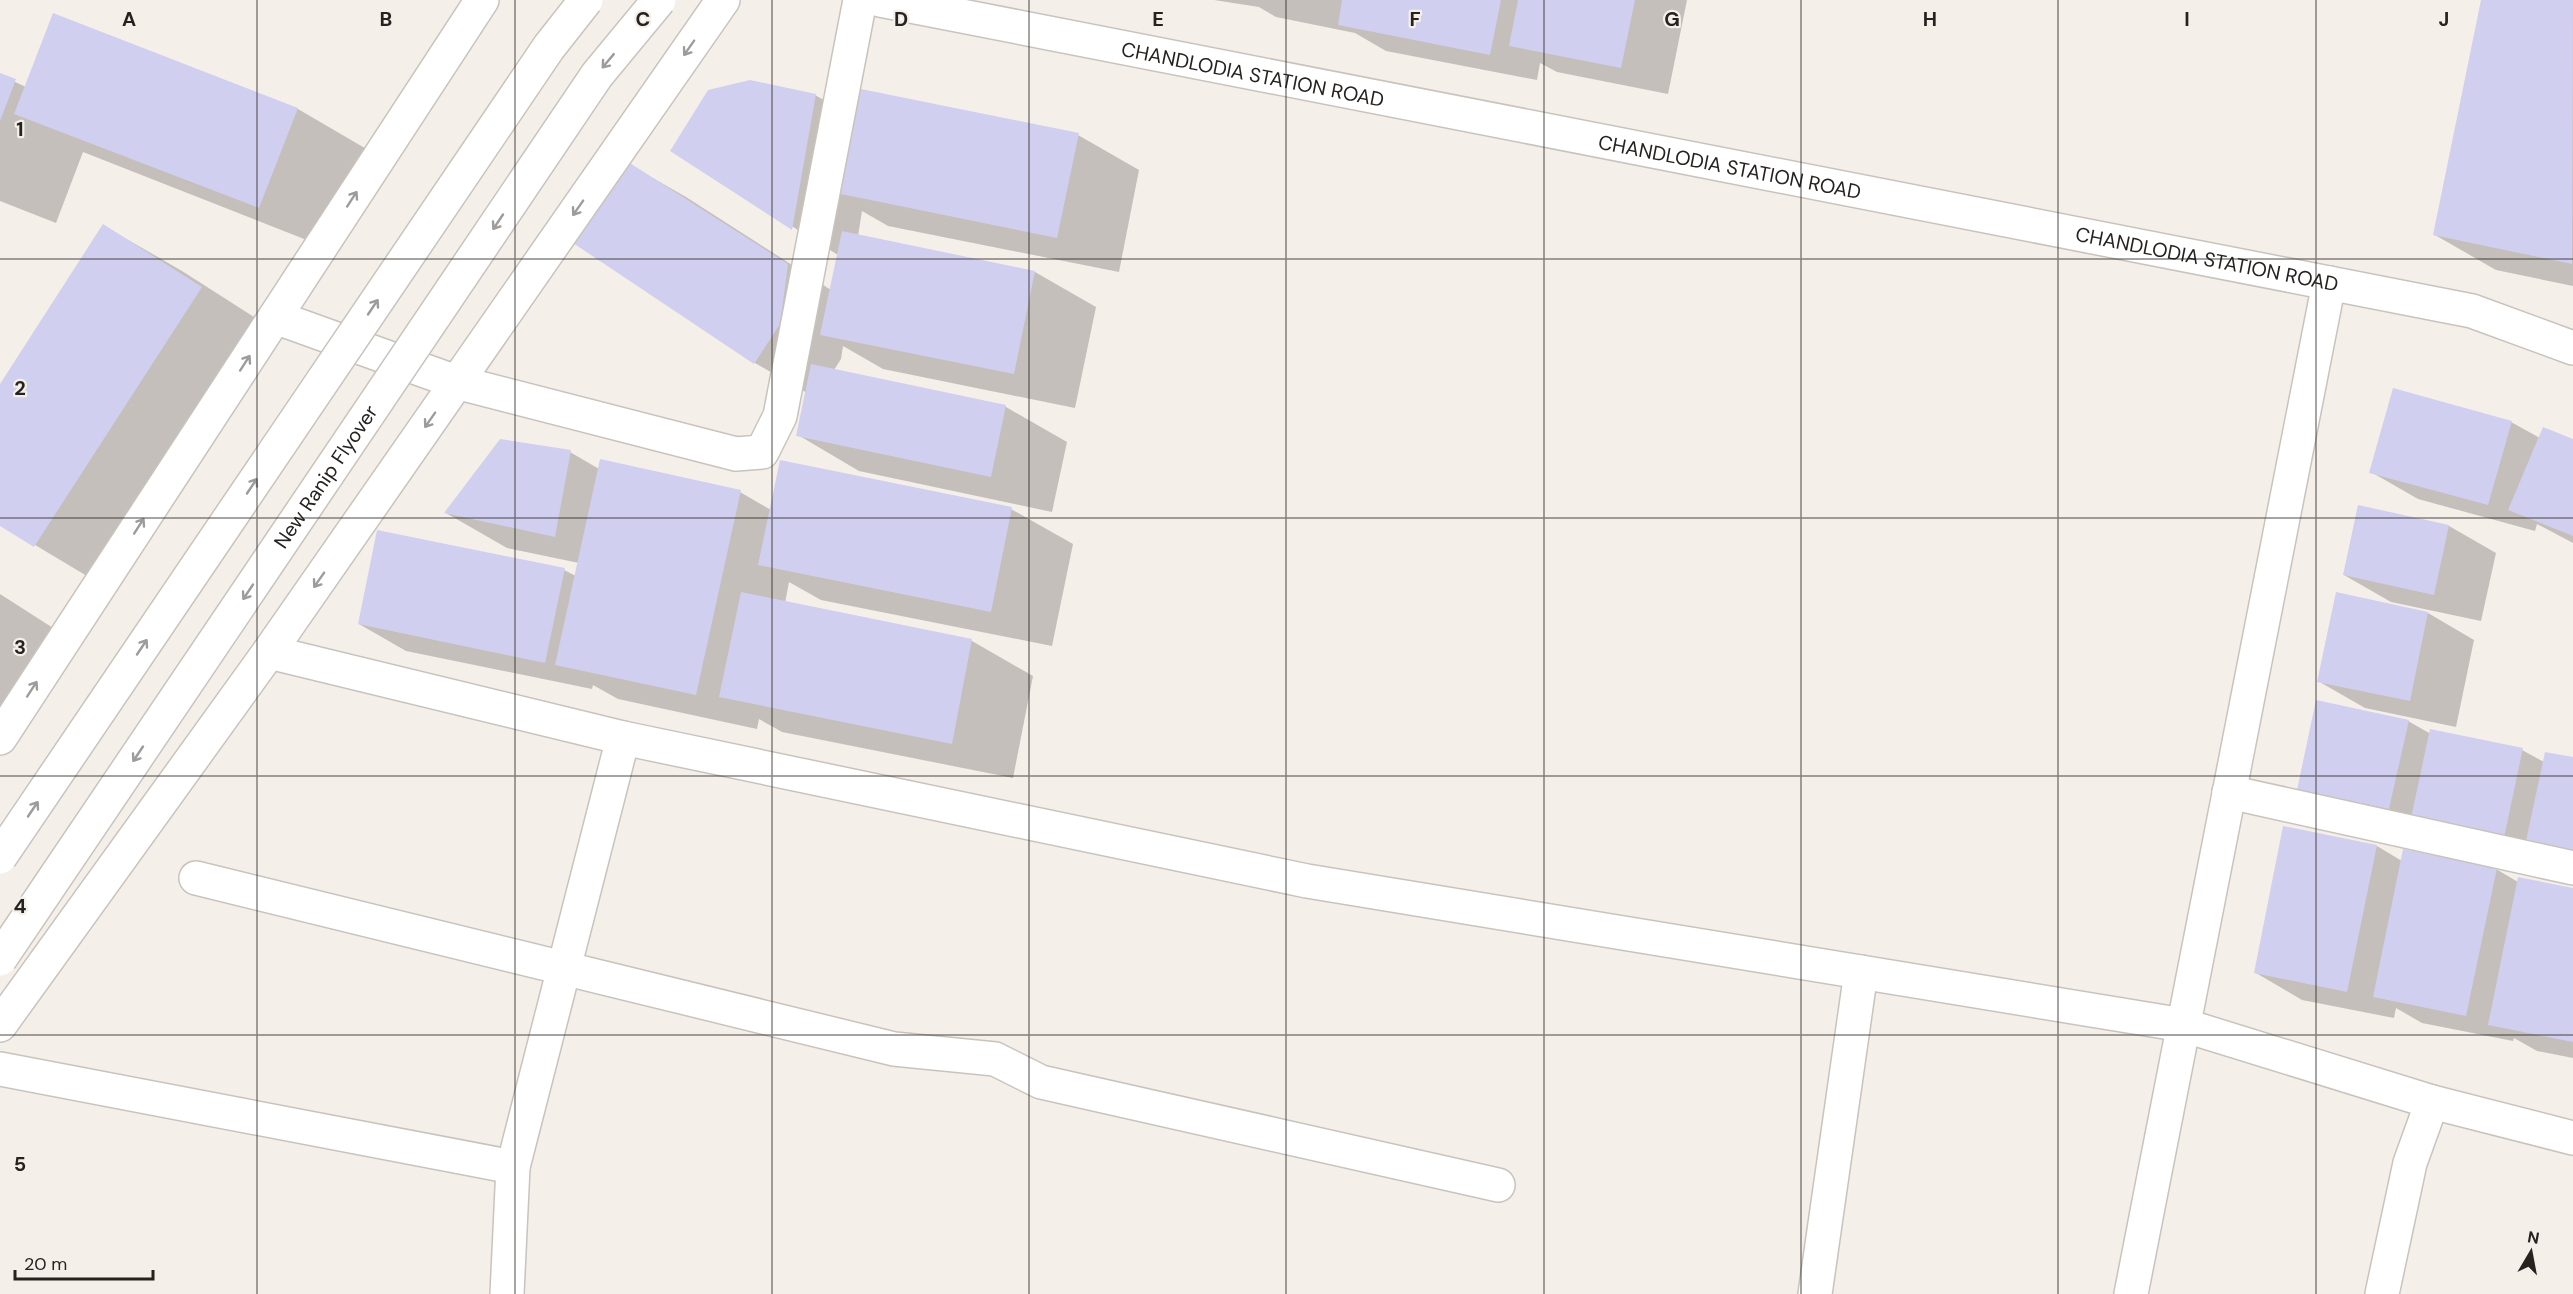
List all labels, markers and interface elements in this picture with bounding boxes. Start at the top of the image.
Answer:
text: A [122,6,136,32]
text: B [380,6,392,32]
text: C [636,6,650,32]
text: D [894,6,908,32]
text: E [1152,6,1164,32]
text: F [1409,6,1421,32]
text: G [1664,6,1680,32]
text: H [1923,6,1937,32]
text: I [2184,6,2190,32]
text: J [2439,6,2449,32]
street label: CHANDLODIA STATION ROAD [1119,36,1386,113]
one-way arrow [683,39,695,56]
one-way arrow [602,53,615,69]
text: 1 [16,116,24,142]
street label: CHANDLODIA STATION ROAD [1596,129,1863,205]
one-way arrow [345,191,358,208]
one-way arrow [572,199,584,216]
one-way arrow [492,213,504,229]
street label: CHANDLODIA STATION ROAD [2073,221,2341,297]
one-way arrow [367,299,379,316]
one-way arrow [239,355,251,372]
text: 2 [14,375,26,401]
street label: New Ranip Flyover [268,400,383,553]
one-way arrow [424,411,436,427]
one-way arrow [245,477,258,494]
one-way arrow [133,518,145,535]
one-way arrow [313,571,325,587]
one-way arrow [241,583,253,600]
text: 3 [14,634,26,660]
one-way arrow [136,639,148,656]
one-way arrow [26,682,38,698]
one-way arrow [132,745,145,762]
one-way arrow [27,801,39,817]
text: 4 [14,893,27,919]
text: 5 [14,1151,26,1177]
north arrow [2501,1222,2561,1282]
text: N [2526,1226,2541,1249]
scale bar [15,1243,153,1281]
text: 20 m [24,1252,67,1276]

